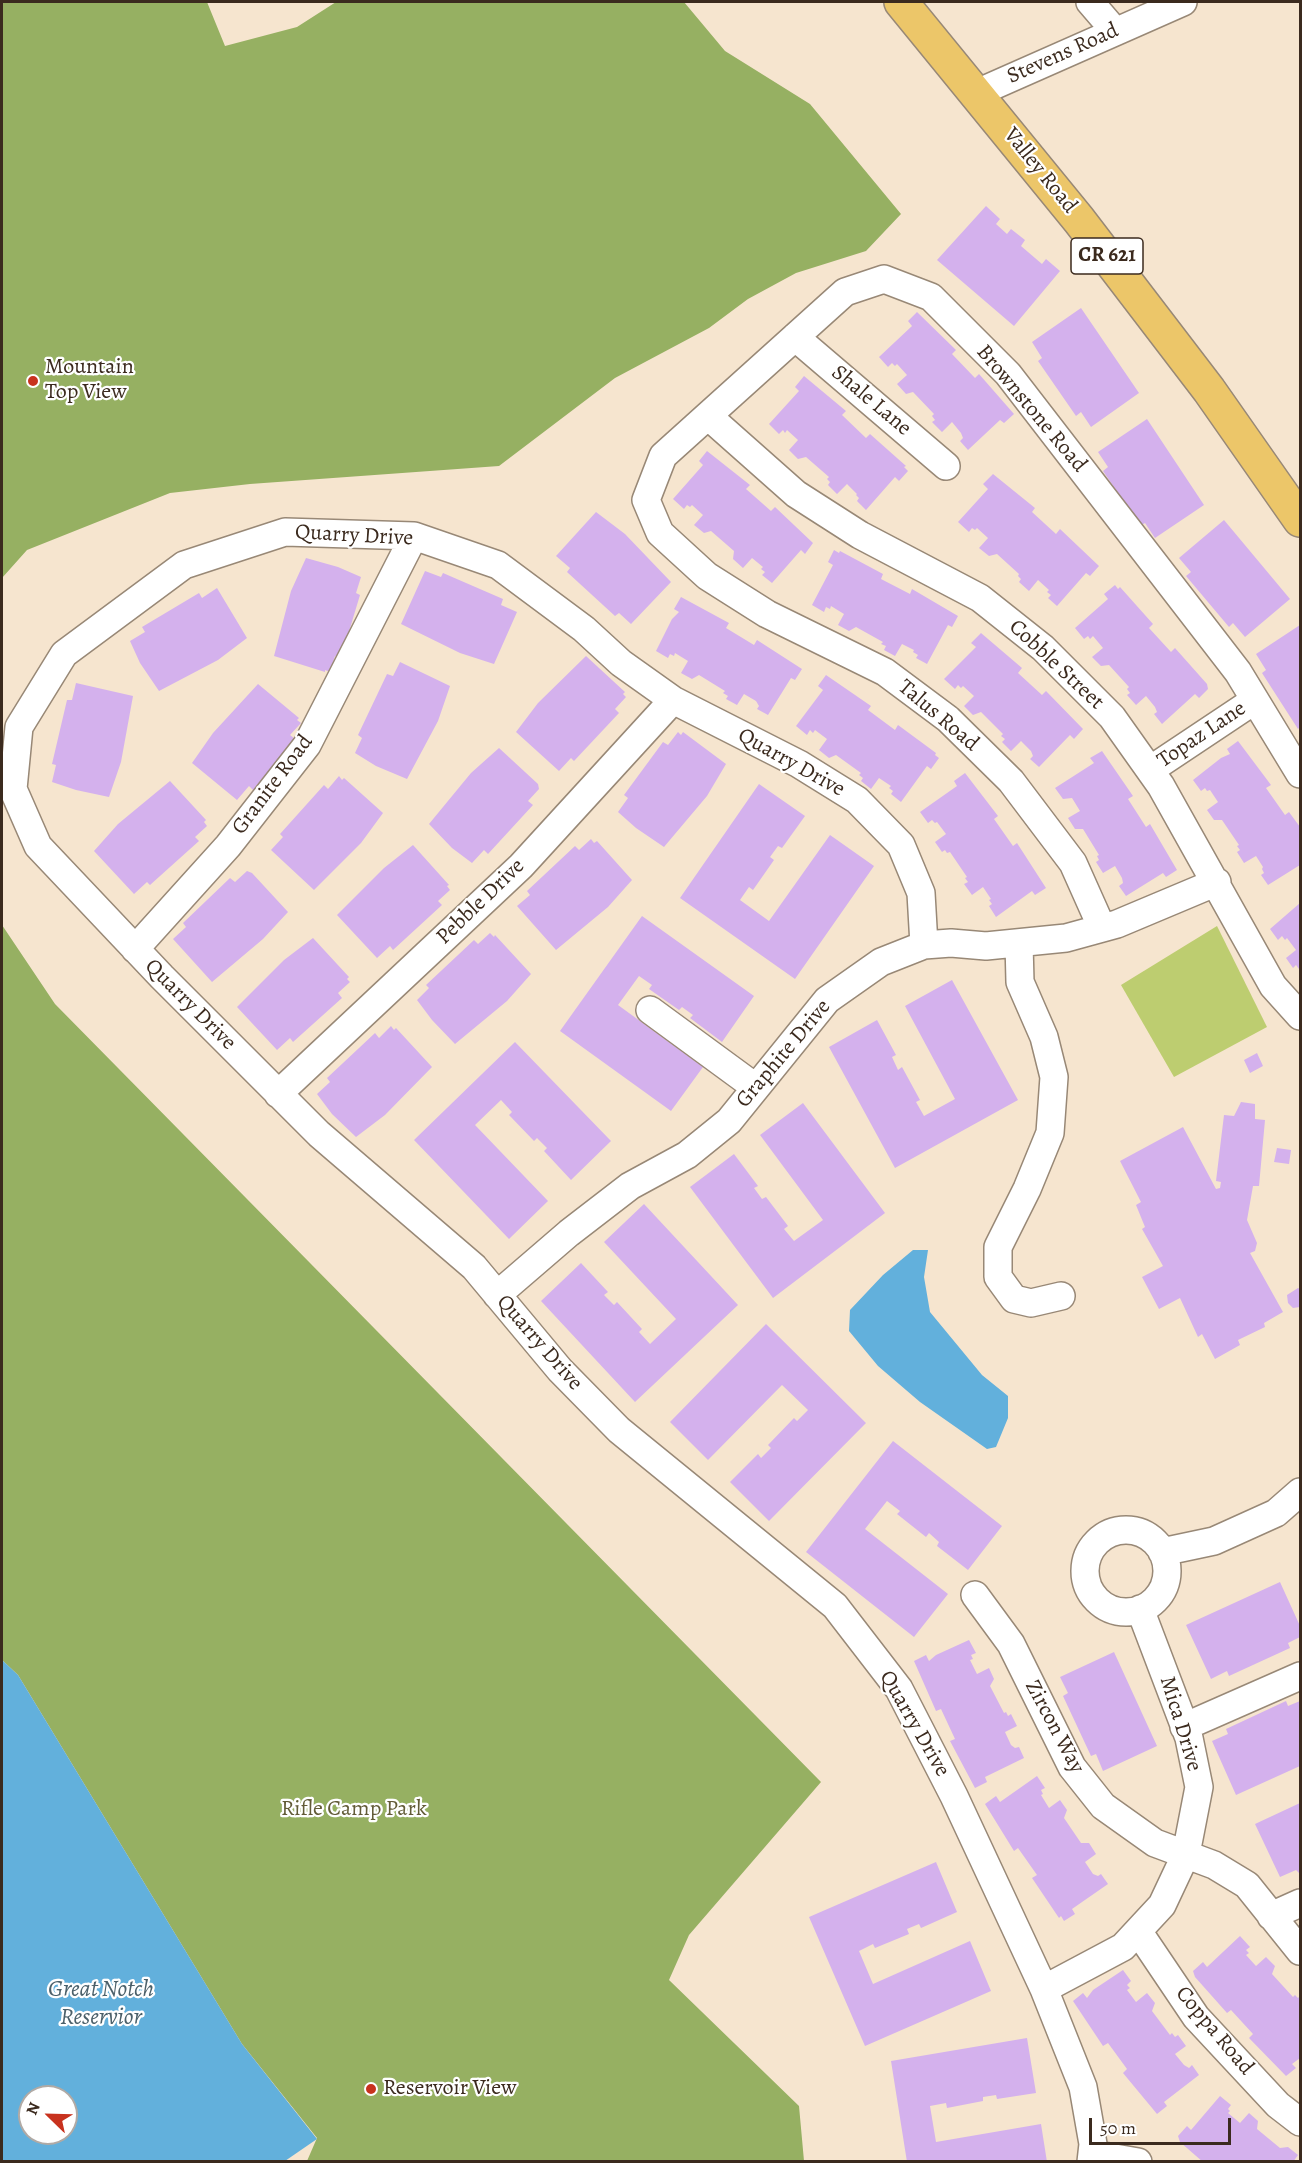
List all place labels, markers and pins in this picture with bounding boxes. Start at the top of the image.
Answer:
place label: Mountain Top View [45,355,134,406]
marker: Mountain Top View [26,374,40,388]
place label: Reservoir View [383,2076,517,2102]
marker: Reservoir View [364,2082,378,2096]

